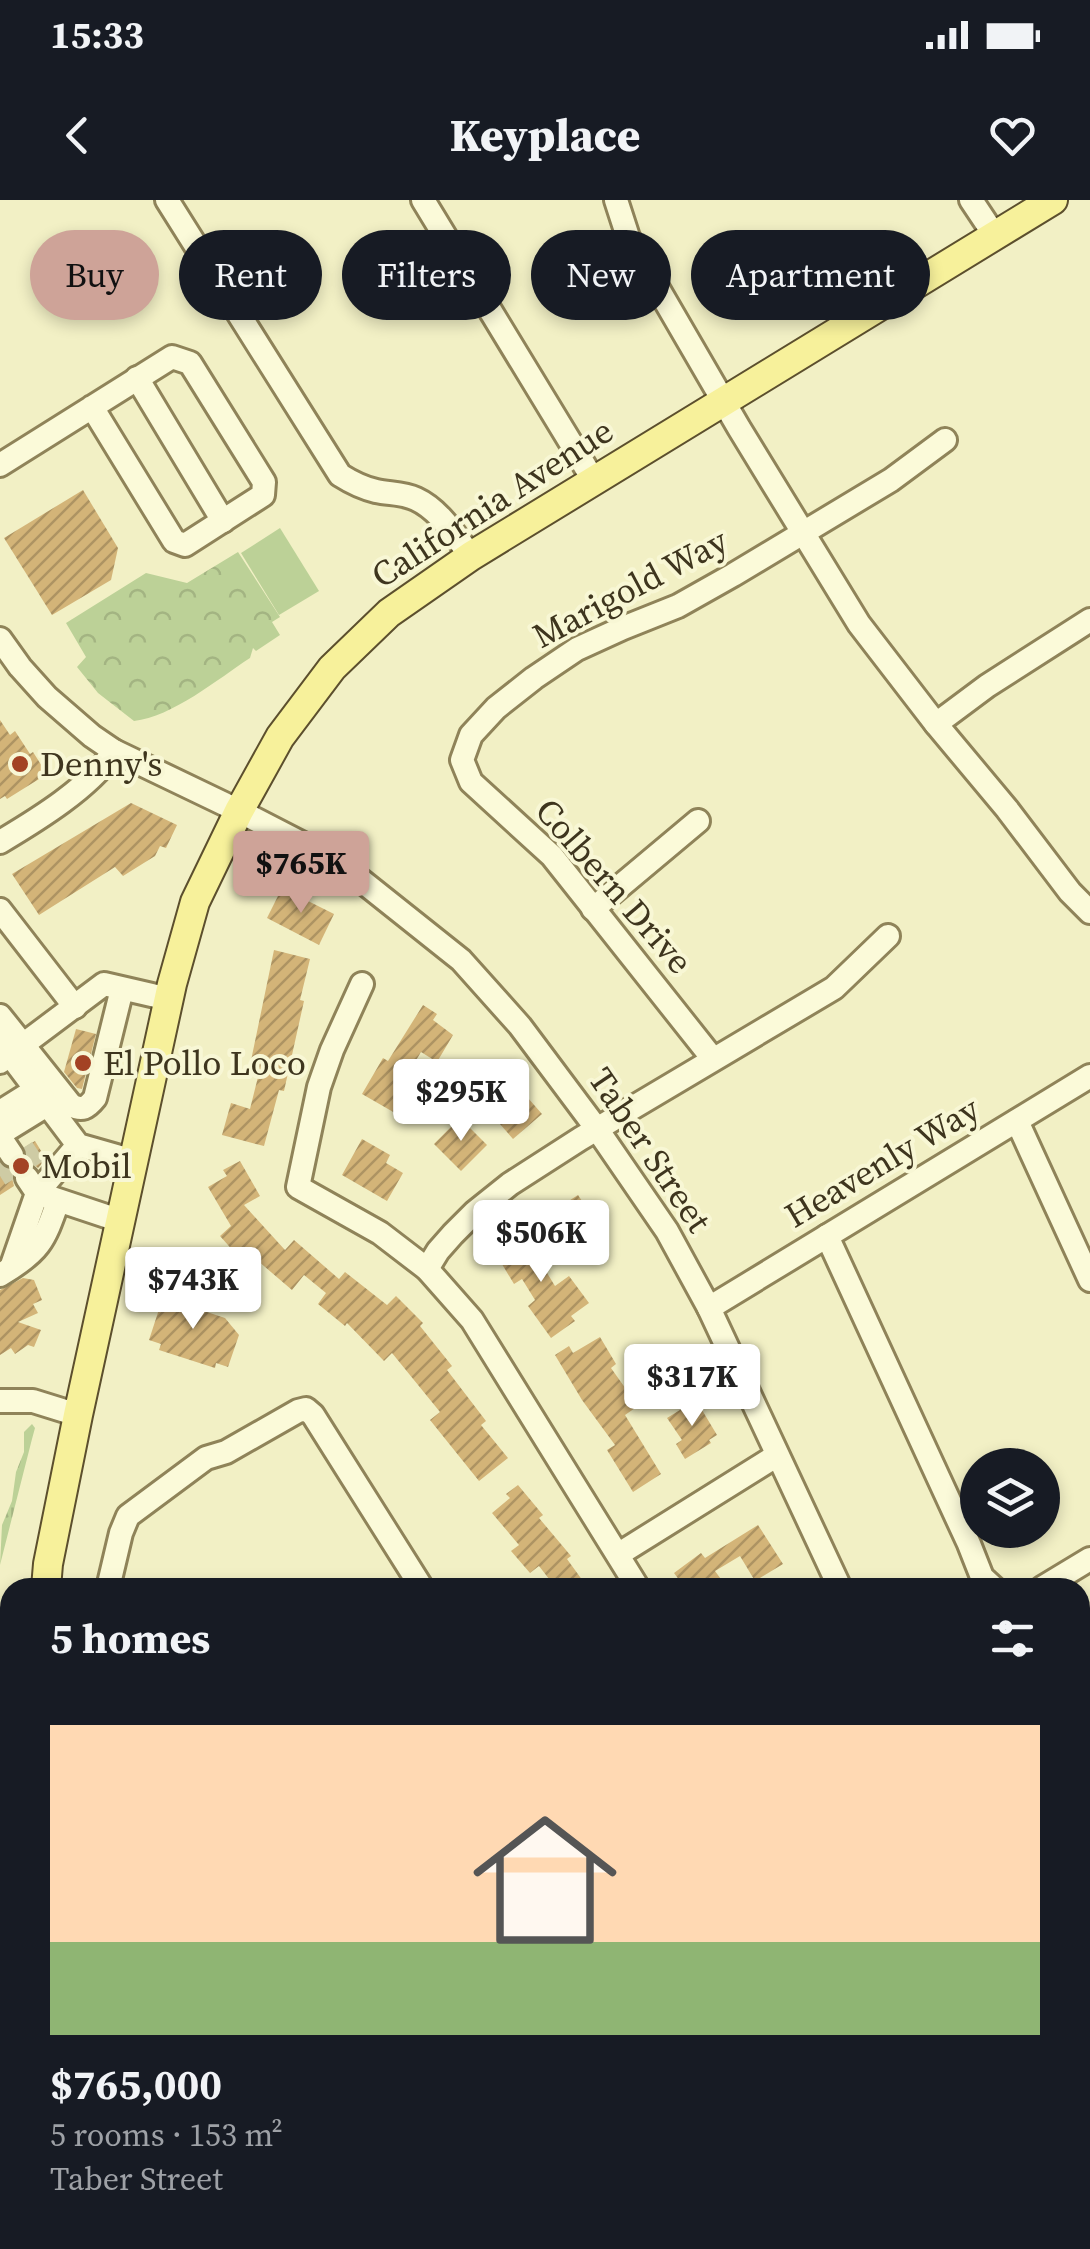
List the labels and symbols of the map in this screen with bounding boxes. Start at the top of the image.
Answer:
street label: California Avenue [362,407,622,599]
street label: Marigold Way [524,516,736,660]
place label: Denny's [40,740,163,788]
marker: Denny's [9,753,31,775]
street label: Colbern Drive [524,788,704,984]
pin: $765K [231,831,371,916]
place label: El Pollo Loco [103,1039,306,1087]
marker: El Pollo Loco [72,1052,94,1074]
street label: Taber Street [577,1058,723,1242]
pin: $295K [391,1059,531,1144]
street label: Heavenly Way [776,1085,988,1239]
place label: Mobil [41,1142,132,1190]
marker: Mobil [10,1155,32,1177]
pin: $506K [471,1200,611,1285]
pin: $743K [123,1247,263,1332]
pin: $317K [622,1344,762,1429]

